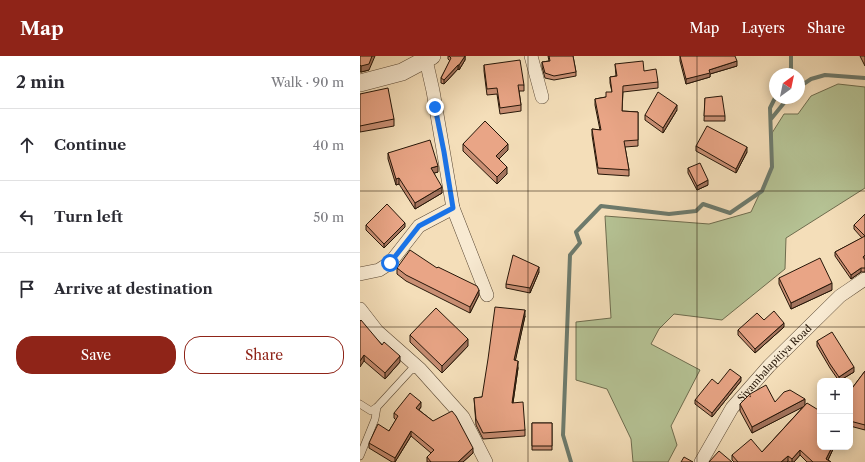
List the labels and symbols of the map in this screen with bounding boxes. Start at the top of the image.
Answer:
north arrow [769,68,805,104]
route end [426,98,444,116]
route start [381,254,399,272]
street label: Siyambalapitiya Road [735,322,814,405]

